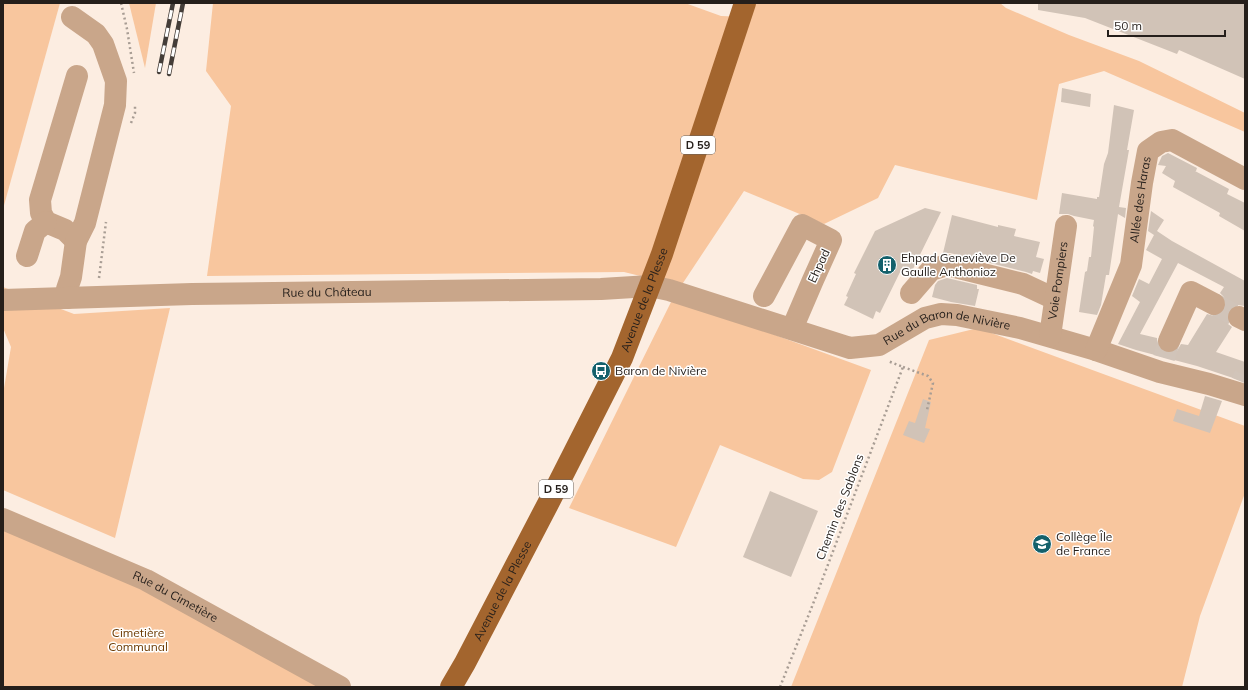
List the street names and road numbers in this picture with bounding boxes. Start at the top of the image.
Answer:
road number: D 59 [681,136,715,154]
street label: Allée des Haras [1126,155,1154,244]
street label: Voie Pompiers [1044,240,1071,321]
street label: Avenue de la Plesse [617,246,671,354]
street label: Ehpad [804,246,833,285]
street label: Rue du Château [282,284,372,300]
street label: Rue du Baron de Nivière [880,306,1012,348]
street label: Chemin des Sablons [812,451,867,562]
road number: D 59 [539,480,573,498]
street label: Avenue de la Plesse [470,538,534,643]
street label: Rue du Cimetière [131,567,221,625]

